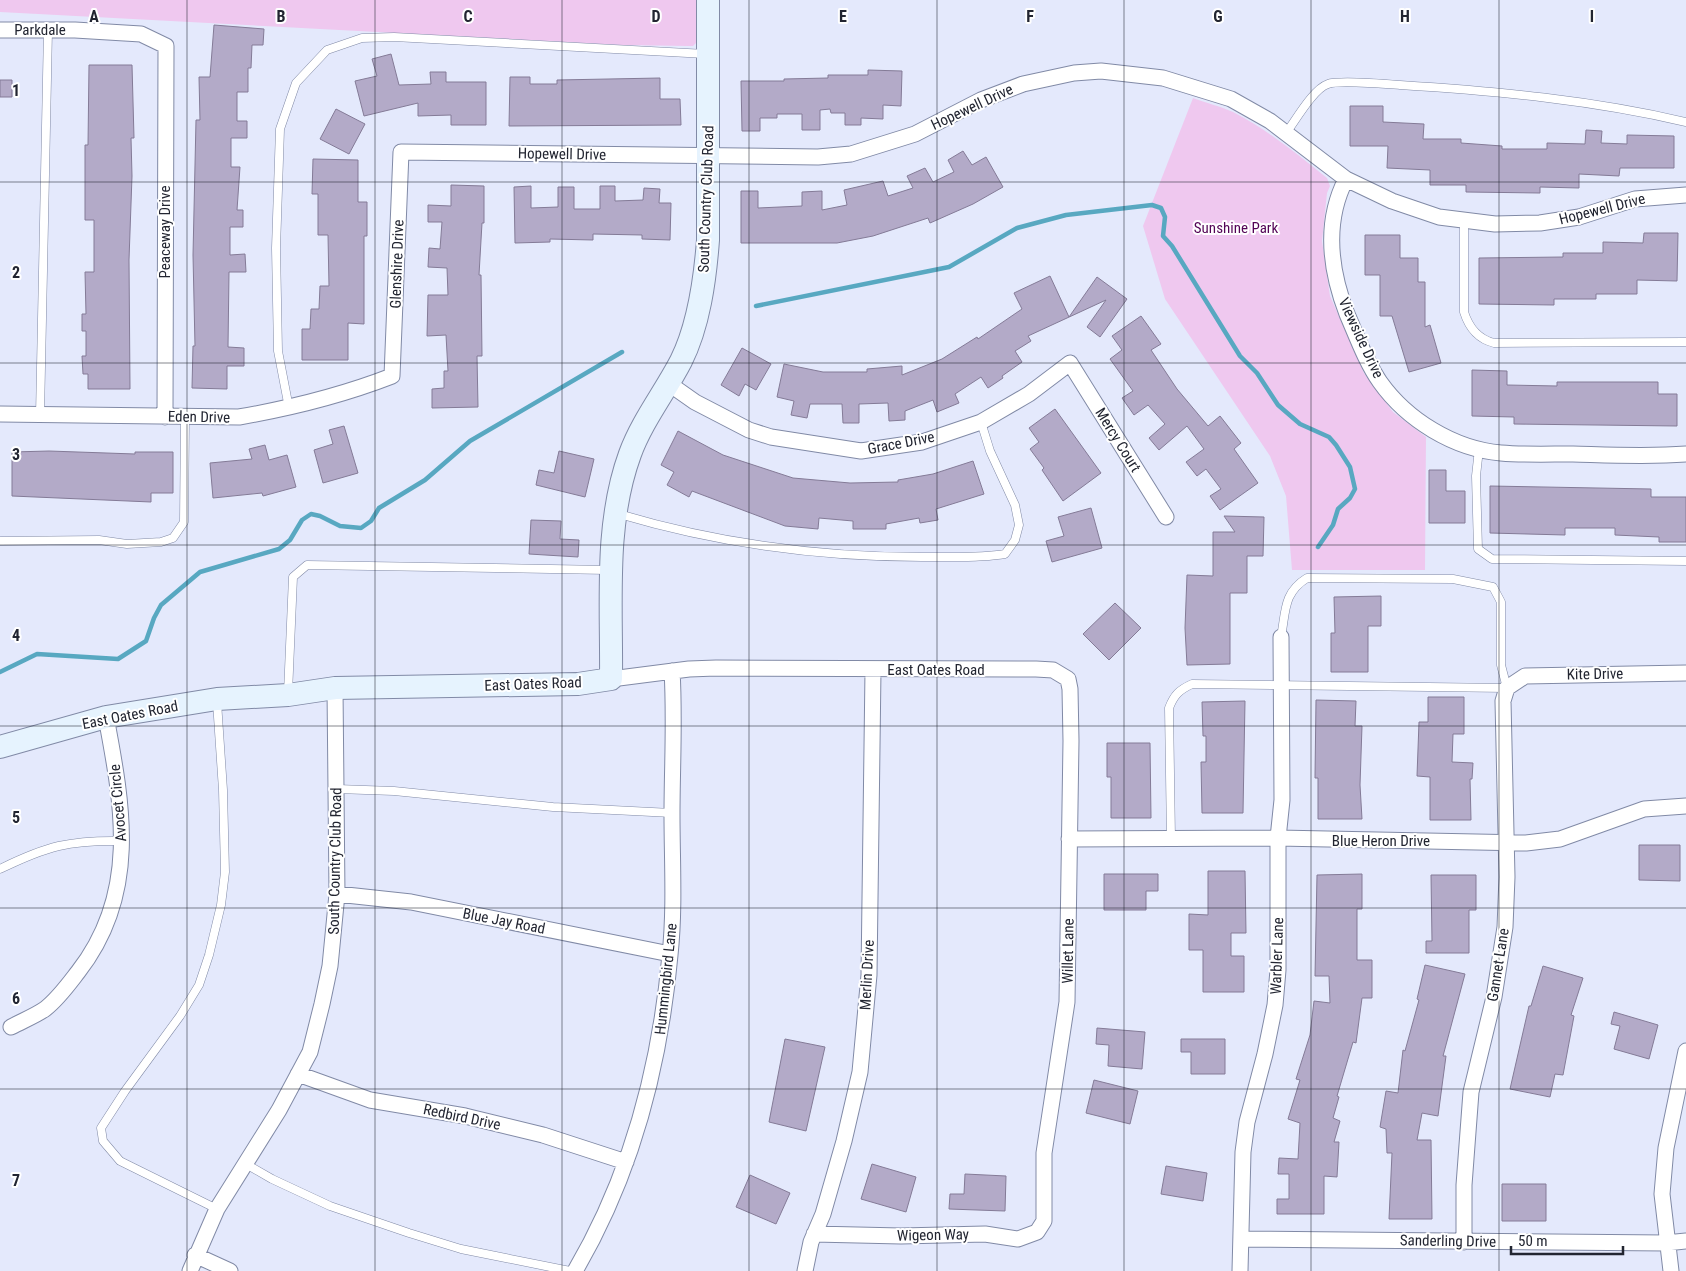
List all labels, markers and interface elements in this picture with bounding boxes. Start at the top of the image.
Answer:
text: A [89,7,99,26]
text: B [277,7,286,26]
text: C [463,7,473,26]
text: D [651,7,661,26]
text: E [839,7,847,26]
text: F [1026,7,1034,26]
text: G [1213,7,1223,26]
text: H [1400,7,1410,26]
text: I [1590,7,1594,26]
street label: Parkdale [14,21,66,39]
street label: Hopewell Drive [928,80,1016,134]
text: 1 [12,81,20,100]
street label: South Country Club Road [694,125,718,273]
street label: Hopewell Drive [518,144,606,164]
street label: Peaceway Drive [156,186,174,278]
street label: Hopewell Drive [1557,190,1647,228]
street label: Glenshire Drive [386,219,408,309]
park label: Sunshine Park [1194,219,1278,237]
text: 2 [12,263,20,282]
street label: Viewside Drive [1335,295,1387,381]
street label: Mercy Court [1091,405,1145,475]
street label: Eden Drive [168,407,230,427]
street label: Grace Drive [866,428,936,458]
text: 3 [12,445,20,464]
text: 4 [12,626,20,645]
street label: East Oates Road [887,661,985,679]
street label: Kite Drive [1567,665,1623,683]
street label: East Oates Road [484,673,582,695]
street label: East Oates Road [80,697,180,733]
street label: Avocet Circle [106,763,130,843]
street label: South Country Club Road [325,787,345,935]
text: 5 [12,808,20,827]
street label: Blue Heron Drive [1332,832,1430,850]
street label: Blue Jay Road [461,904,547,938]
street label: Warbler Lane [1267,917,1287,995]
street label: Willet Lane [1058,918,1078,984]
street label: Hummingbird Lane [651,922,681,1036]
street label: Gannet Lane [1483,927,1513,1003]
street label: Merlin Drive [856,939,878,1011]
text: 6 [12,989,20,1008]
street label: Redbird Drive [422,1100,502,1134]
text: 7 [12,1171,20,1190]
scale bar [1511,1224,1624,1256]
street label: Wigeon Way [897,1225,969,1245]
street label: Sanderling Drive [1400,1231,1496,1251]
text: 50 m [1518,1232,1548,1250]

